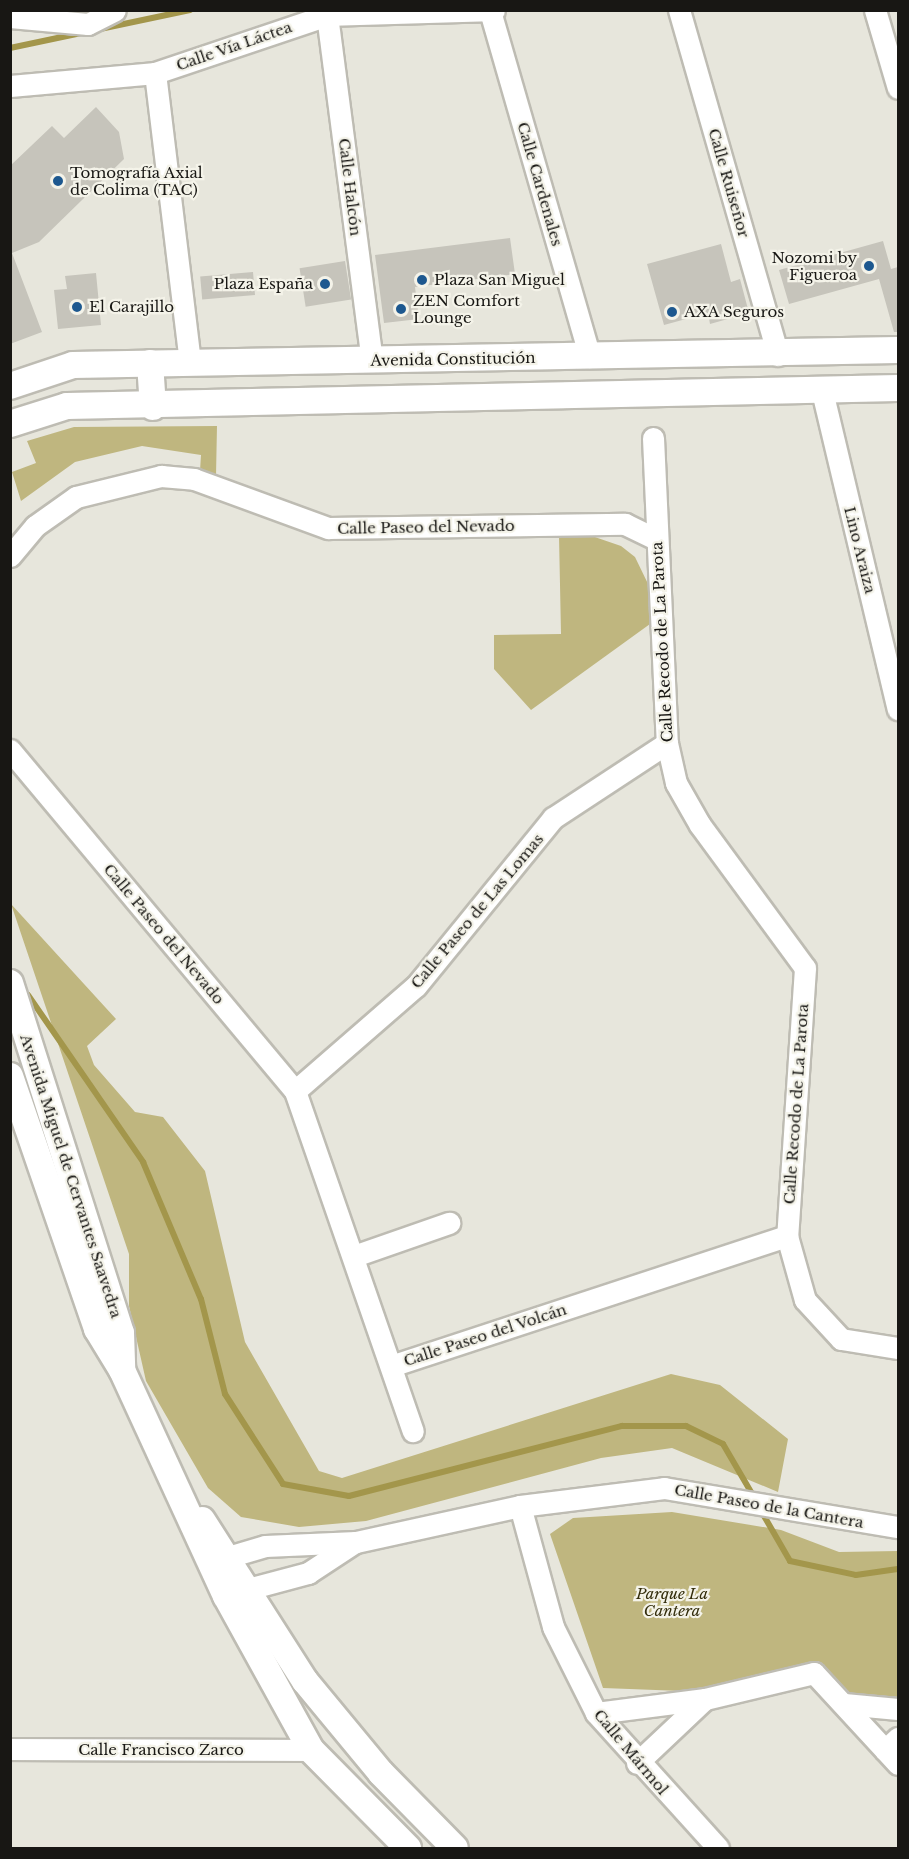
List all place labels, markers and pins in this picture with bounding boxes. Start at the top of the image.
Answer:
place label: Tomografía Axial de Colima (TAC) [70,163,203,198]
marker: Tomografía Axial de Colima (TAC) [51,174,65,188]
place label: Nozomi by Figueroa [771,248,857,283]
marker: Nozomi by Figueroa [862,259,876,273]
place label: Plaza San Miguel [434,271,565,289]
marker: Plaza San Miguel [415,273,429,287]
place label: Plaza España [214,275,313,293]
marker: Plaza España [318,277,332,291]
place label: ZEN Comfort Lounge [413,291,520,326]
place label: El Carajillo [89,298,174,316]
marker: El Carajillo [70,300,84,314]
marker: ZEN Comfort Lounge [394,302,408,316]
place label: AXA Seguros [684,303,785,321]
marker: AXA Seguros [665,305,679,319]

